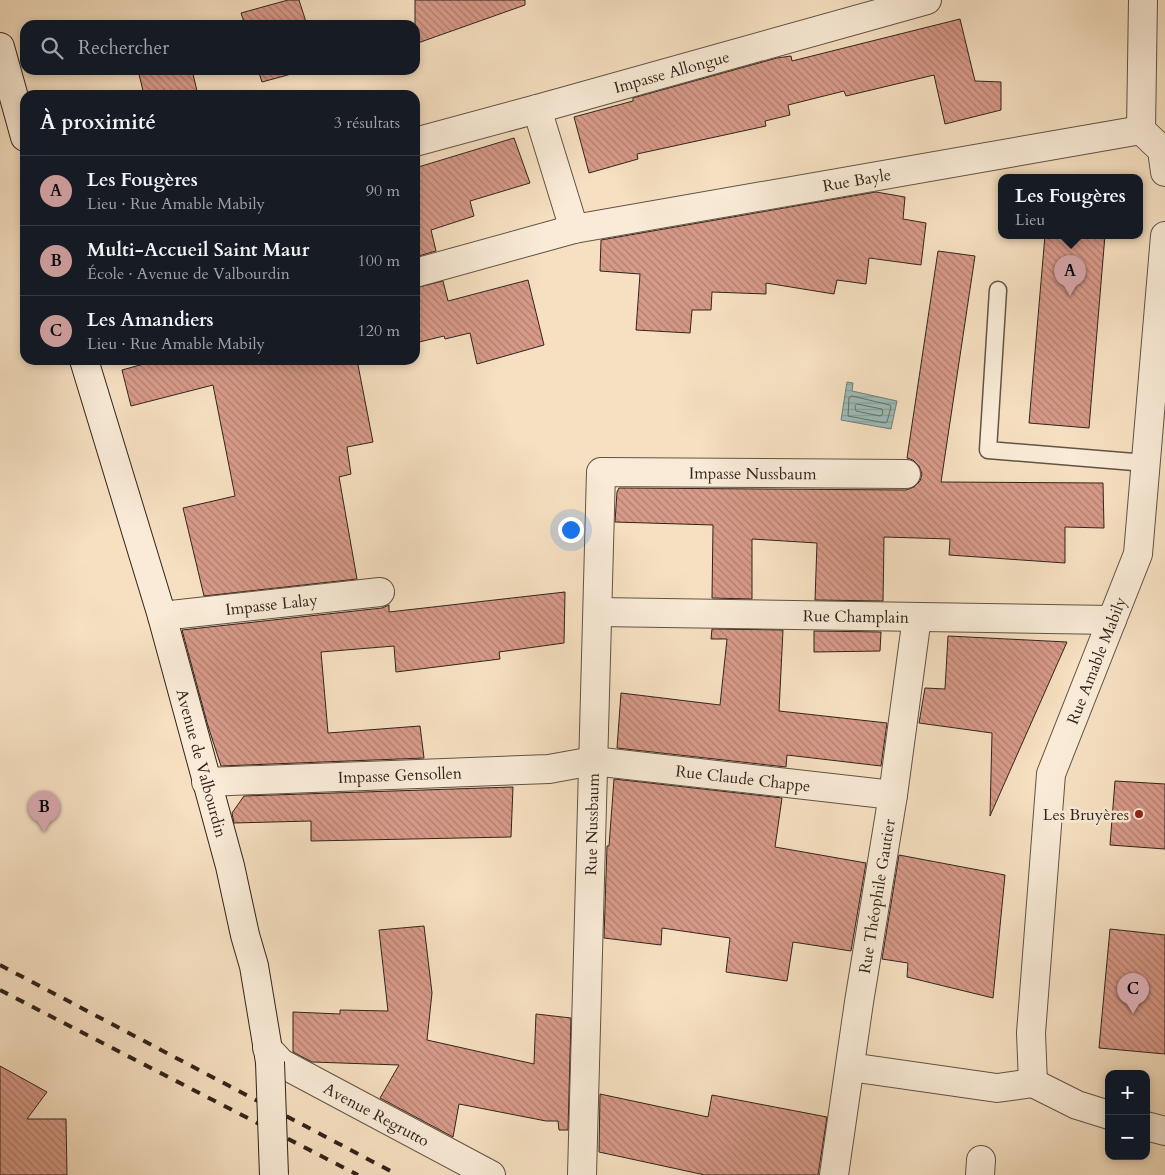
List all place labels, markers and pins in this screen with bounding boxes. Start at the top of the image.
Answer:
pin: A [1054,255,1086,296]
pin: B [28,791,60,832]
place label: Les Bruyères [1043,804,1129,826]
marker: Les Bruyères [1133,808,1145,820]
pin: C [1117,973,1149,1014]

